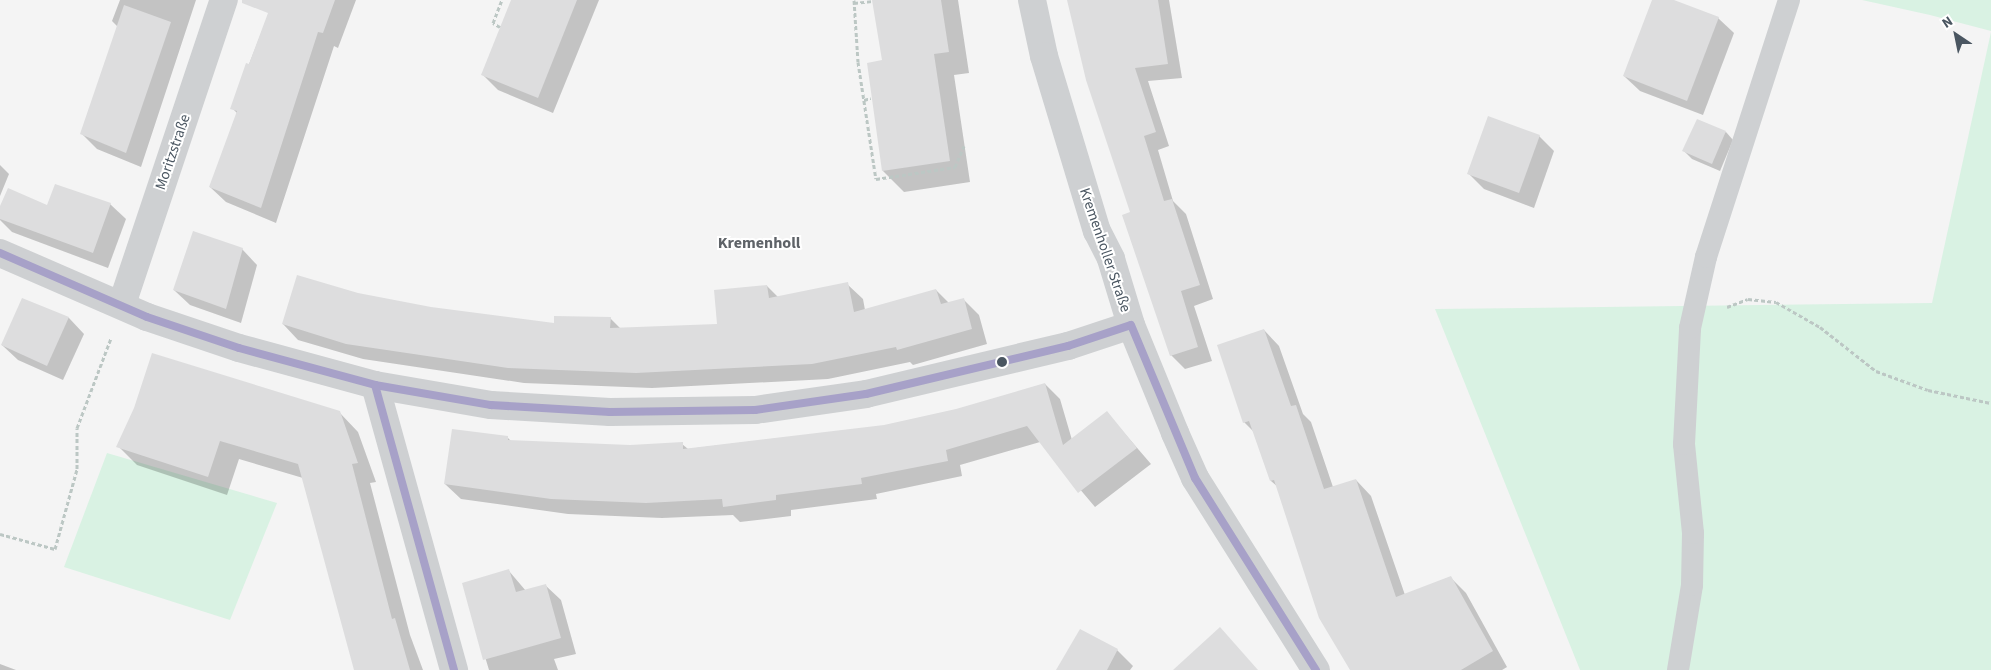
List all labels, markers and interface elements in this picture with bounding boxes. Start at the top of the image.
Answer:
north arrow [1931,10,1981,60]
text: N [1938,12,1957,33]
street label: Moritzstraße [152,112,194,192]
street label: Kremenholler Straße [1075,186,1135,314]
district label: Kremenholl [718,233,800,253]
unlabelled marker [997,357,1007,367]

